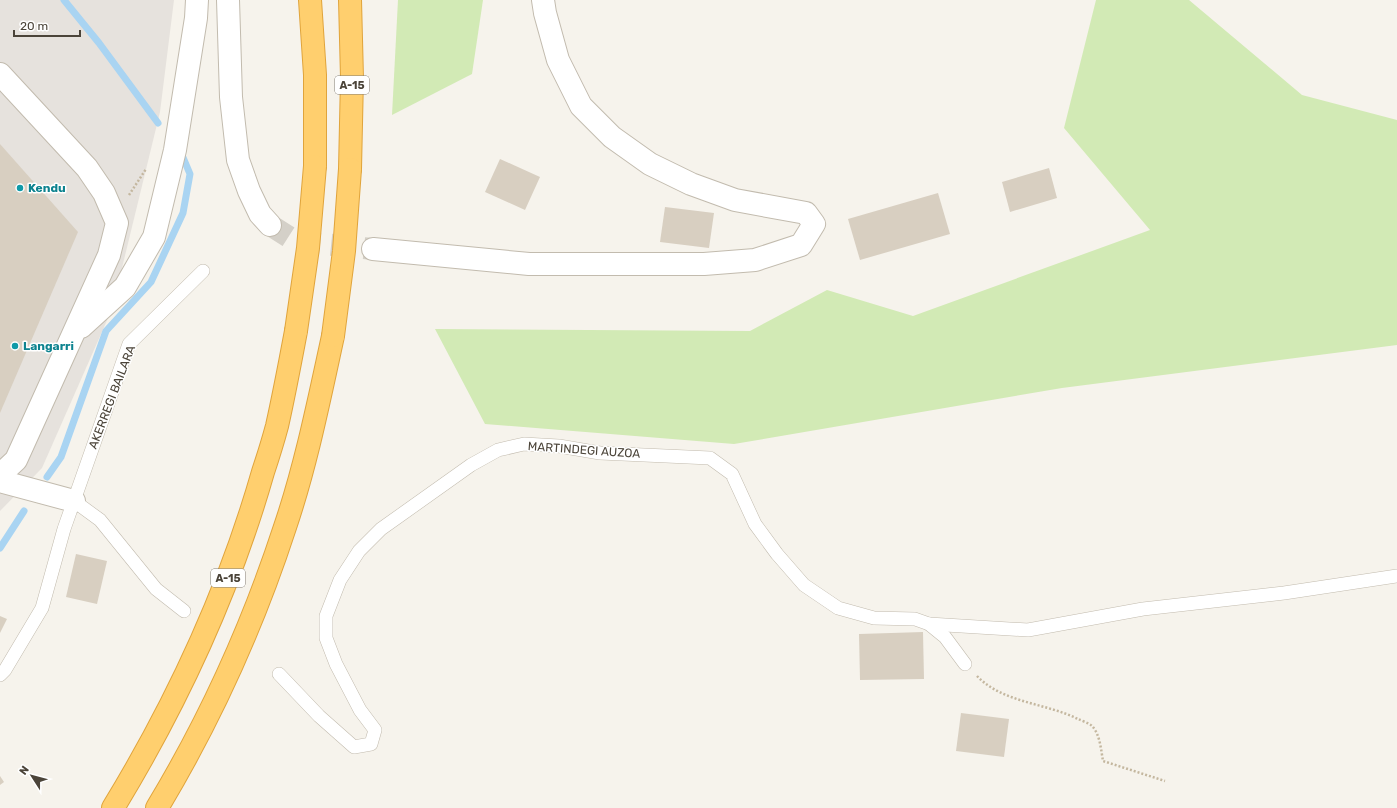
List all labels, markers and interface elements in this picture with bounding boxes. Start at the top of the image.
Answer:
scale bar [14,12,80,38]
text: 20 m [20,19,48,33]
road number: A-15 [335,76,369,94]
place label: Kendu [28,181,66,195]
marker: Kendu [15,183,25,193]
place label: Langarri [23,339,74,353]
marker: Langarri [10,341,20,351]
street label: AKERREGI BAILARA [86,343,138,451]
street label: MARTINDEGI AUZOA [527,439,641,461]
road number: A-15 [211,569,245,587]
north arrow [12,756,52,796]
text: N [17,763,32,777]

